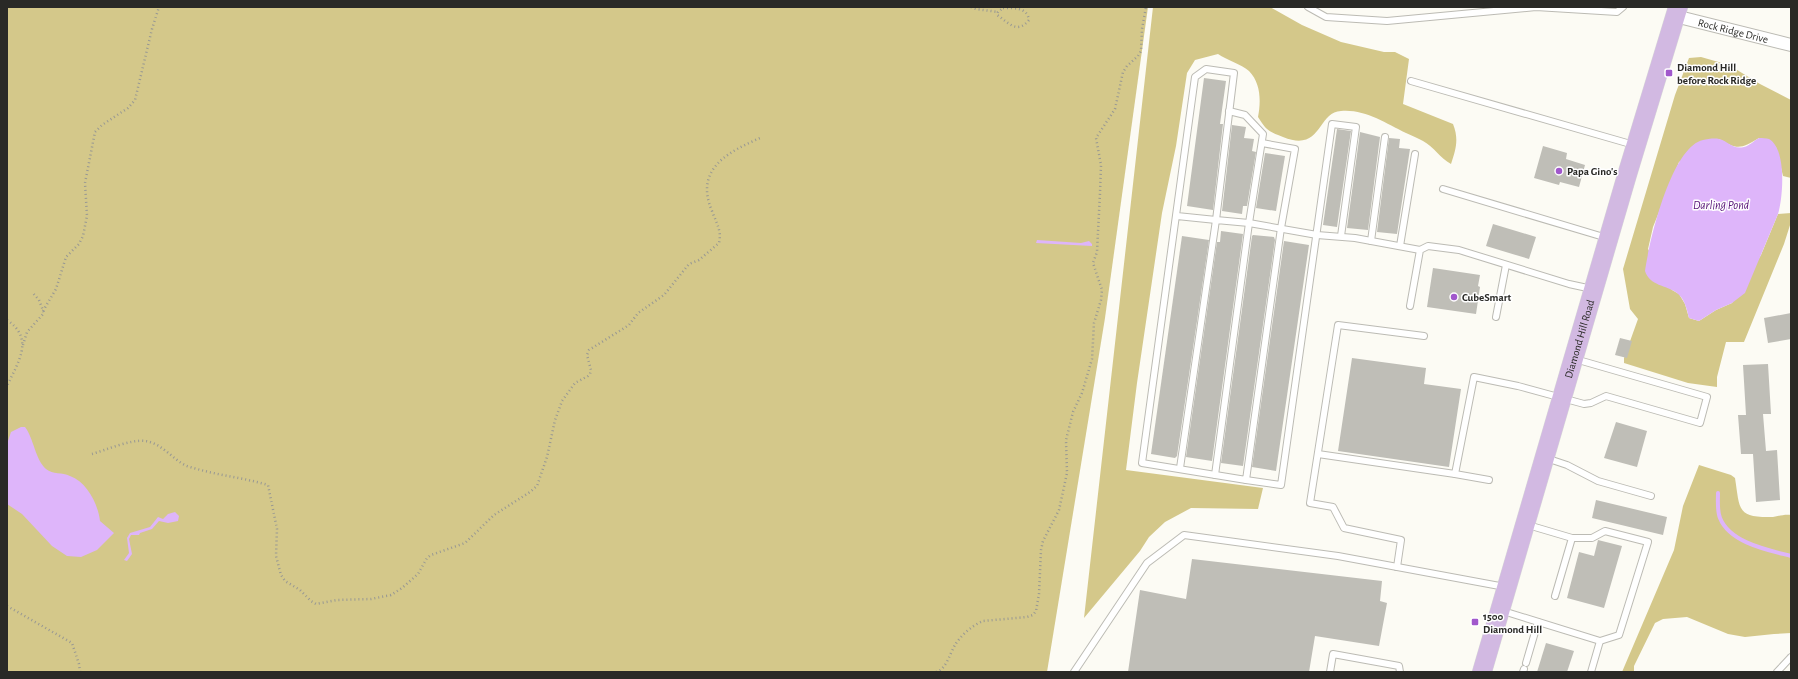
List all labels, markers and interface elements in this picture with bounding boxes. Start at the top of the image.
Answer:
street label: Rock Ridge Drive [1697,17,1769,45]
place label: Diamond Hill before Rock Ridge [1677,62,1756,86]
marker: Diamond Hill before Rock Ridge [1664,68,1674,78]
marker: Papa Gino's [1554,166,1564,176]
place label: Papa Gino's [1567,166,1618,177]
water label: Darling Pond [1693,199,1750,211]
marker: CubeSmart [1449,292,1459,302]
place label: CubeSmart [1462,292,1512,303]
street label: Diamond Hill Road [1563,298,1596,380]
place label: 1500 Diamond Hill [1483,611,1542,635]
marker: 1500 Diamond Hill [1470,617,1480,627]

